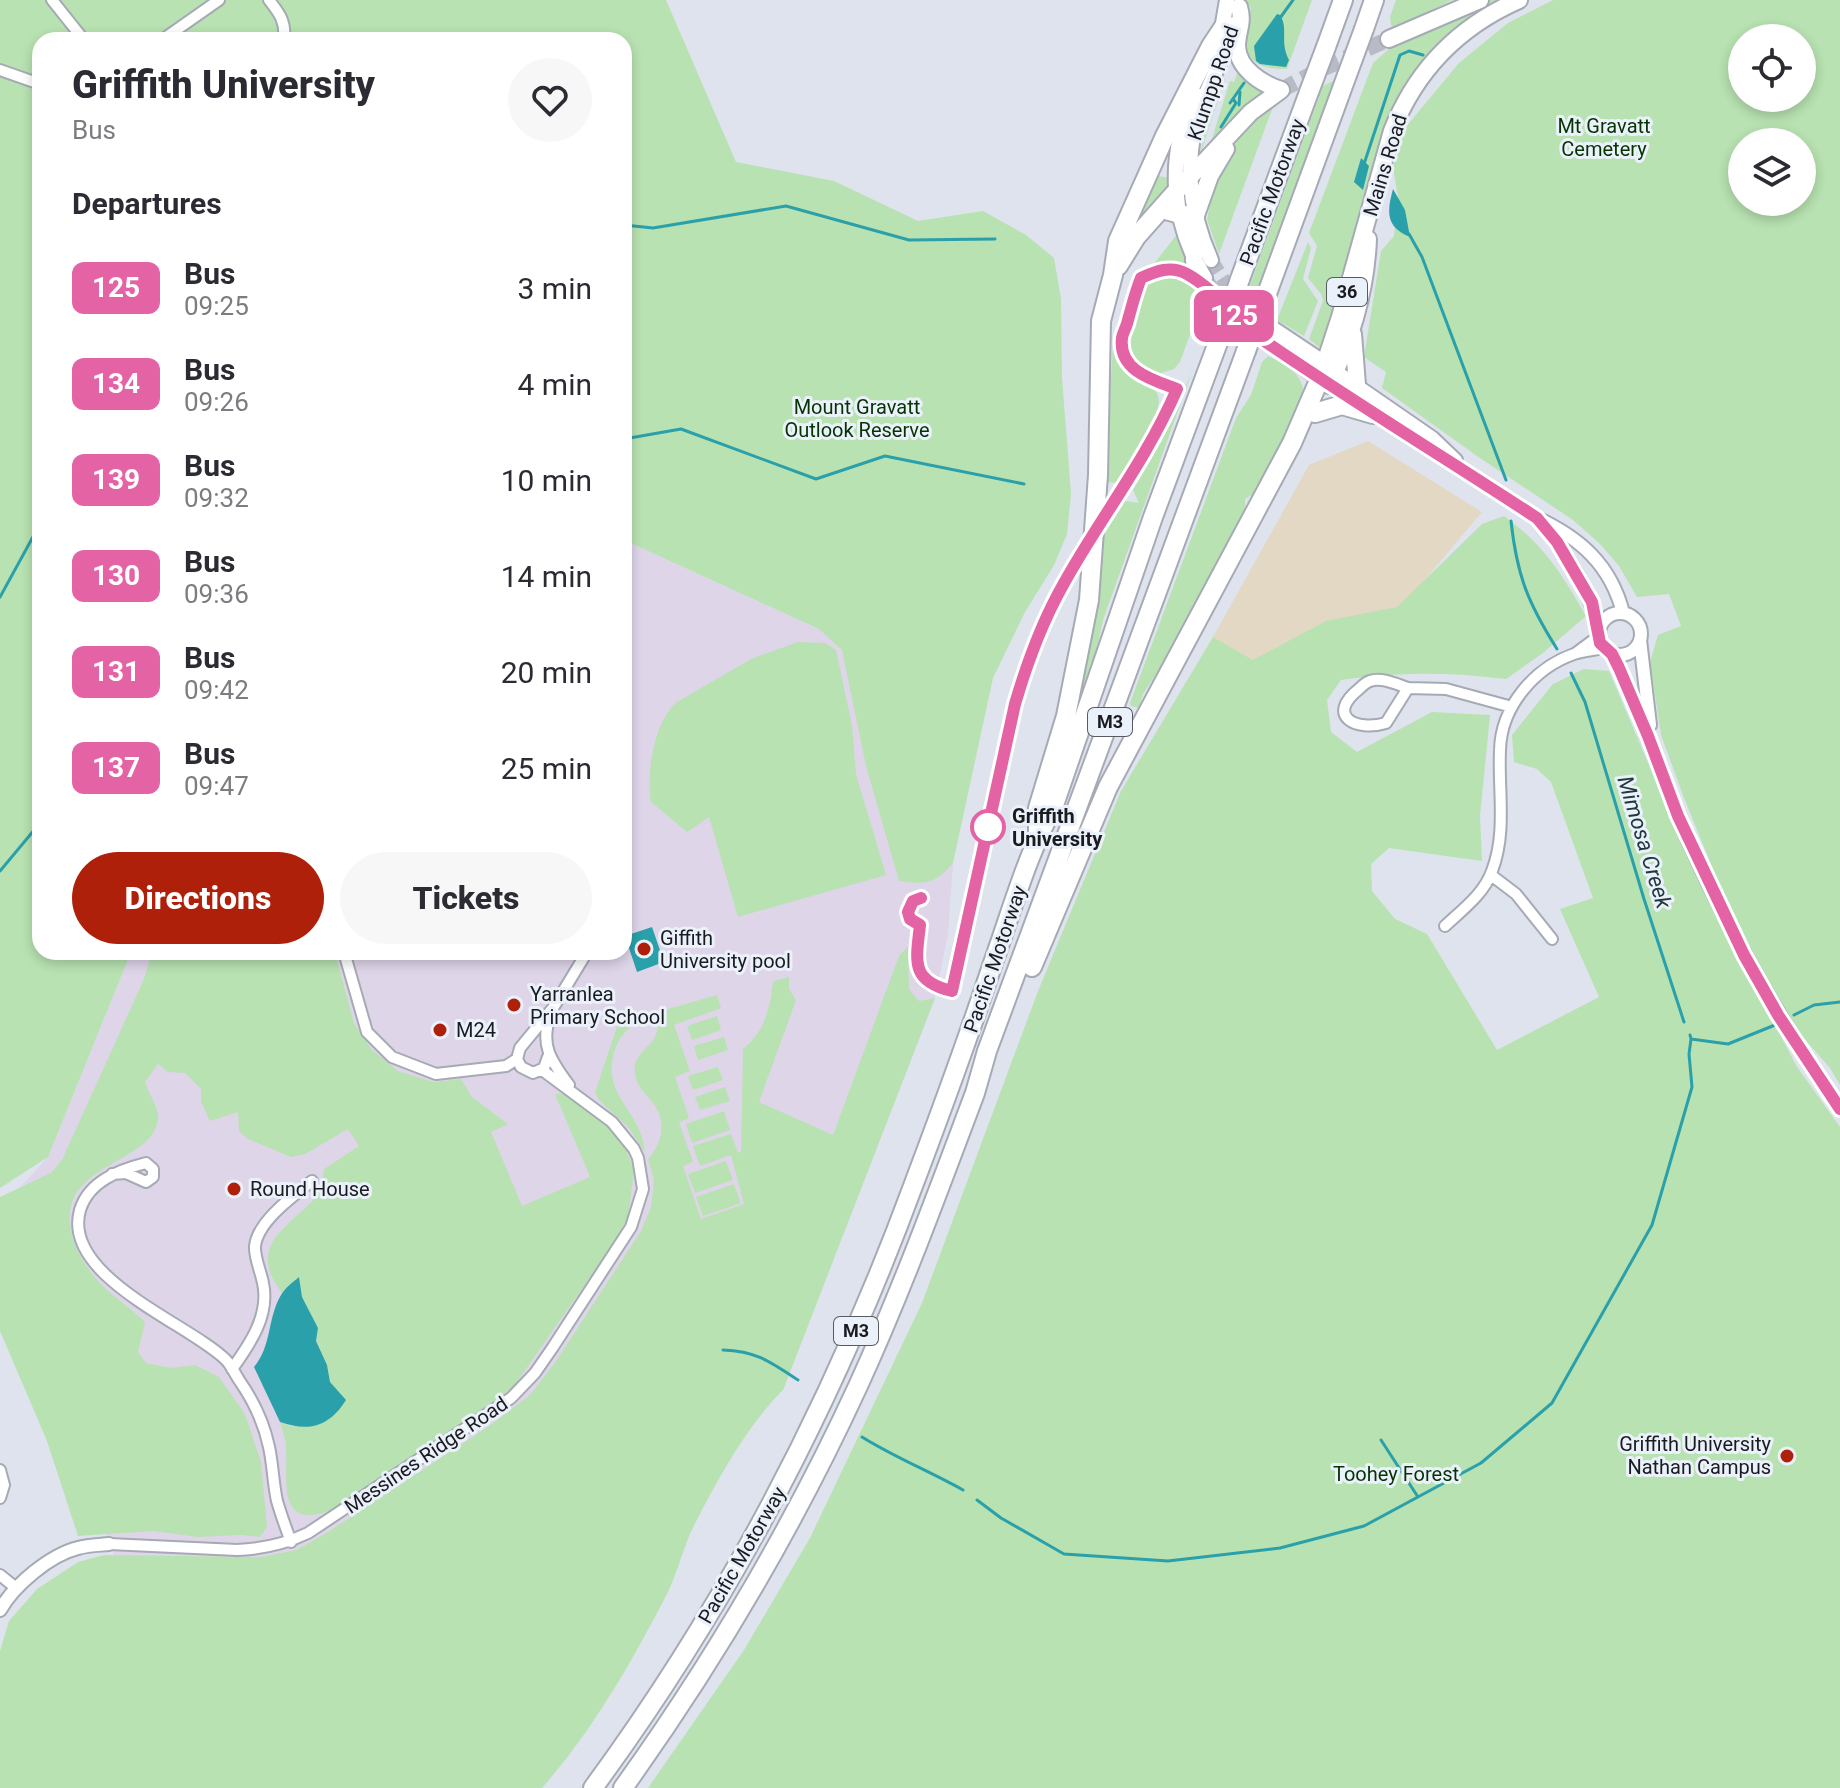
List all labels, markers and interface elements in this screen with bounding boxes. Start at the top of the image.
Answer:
street label: Klumpp Road [1182,23,1244,143]
map controls [1728,24,1816,216]
button: locate [1728,24,1816,112]
button: heart [508,58,592,142]
text: Griffith University [72,63,375,107]
street label: Mains Road [1358,111,1412,219]
park label: Mt Gravatt Cemetery [1557,114,1651,161]
text: Bus [72,115,116,145]
street label: Pacific Motorway [1234,115,1310,268]
button: layers [1728,128,1816,216]
text: Departures [72,186,222,221]
text: Bus [184,256,235,291]
text: 125 [92,271,140,304]
text: 3 min [518,271,592,306]
road number: 36 [1327,278,1367,306]
line badge: 125 [1188,290,1280,342]
text: 09:25 [184,291,249,321]
text: 125 [1210,299,1258,332]
text: Bus [184,352,235,387]
text: 134 [92,367,140,400]
text: 4 min [518,367,592,402]
text: 09:26 [184,387,249,417]
park label: Mount Gravatt Outlook Reserve [784,395,930,442]
text: Bus [184,448,235,483]
text: 139 [92,463,140,496]
text: 10 min [501,463,592,498]
text: 09:32 [184,483,249,513]
text: Bus [184,544,235,579]
text: 130 [92,559,140,592]
text: 14 min [501,559,592,594]
text: 09:36 [184,579,249,609]
text: Bus [184,640,235,675]
text: 131 [92,655,140,688]
text: 20 min [501,655,592,690]
text: 09:42 [184,675,249,705]
road number: M3 [1088,708,1132,736]
text: Bus [184,736,235,771]
text: 137 [92,751,140,784]
text: 25 min [501,751,592,786]
text: 09:47 [184,771,249,801]
water label: Mimosa Creek [1613,773,1677,912]
place label: Griffith University [1012,804,1103,851]
marker: Griffith University [971,810,1005,844]
button: Directions [72,852,324,944]
button: Tickets [340,852,592,944]
street label: Pacific Motorway [959,882,1032,1036]
place label: Giffith University pool [660,926,791,973]
marker: Giffith University pool [635,940,653,958]
place label: Yarranlea Primary School [530,982,665,1029]
marker: Yarranlea Primary School [505,996,523,1014]
place label: M24 [456,1018,496,1042]
marker: M24 [431,1021,449,1039]
place label: Round House [250,1177,370,1201]
marker: Round House [225,1180,243,1198]
road number: M3 [834,1317,878,1345]
street label: Messines Ridge Road [340,1391,512,1519]
place label: Griffith University Nathan Campus [1619,1432,1772,1479]
marker: Griffith University Nathan Campus [1778,1447,1796,1465]
park label: Toohey Forest [1333,1462,1459,1486]
street label: Pacific Motorway [693,1482,791,1628]

